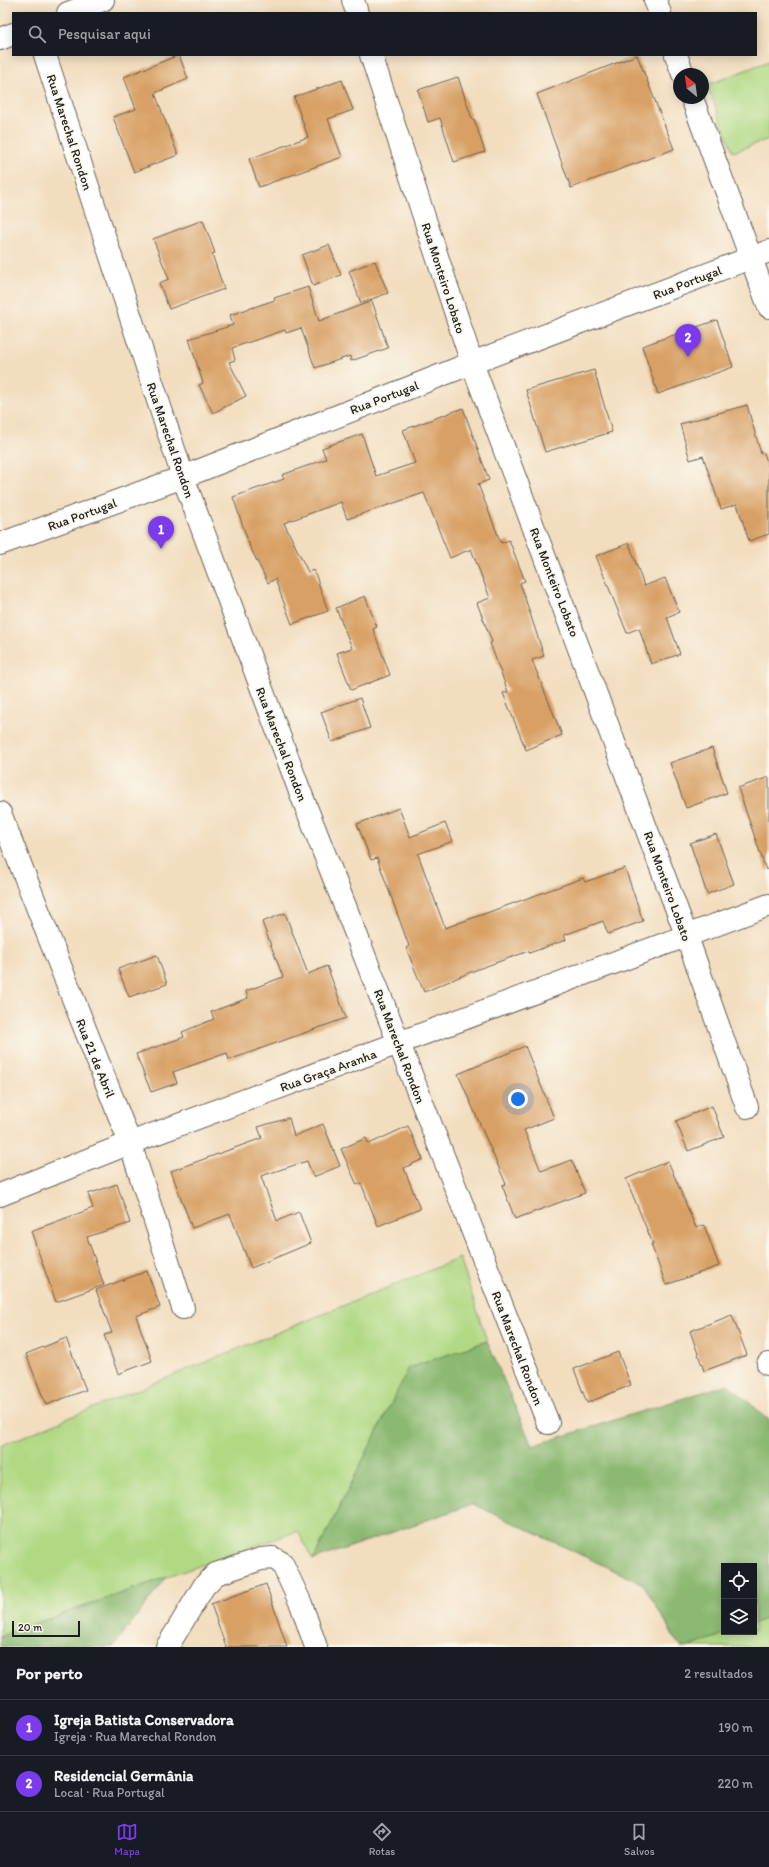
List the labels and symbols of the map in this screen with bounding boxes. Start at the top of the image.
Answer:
north arrow [673,68,709,104]
street label: Rua Marechal Rondon [44,72,96,193]
street label: Rua Monteiro Lobato [419,221,469,336]
street label: Rua Portugal [651,262,724,302]
pin: 2 [675,324,701,357]
street label: Rua Portugal [348,377,421,417]
street label: Rua Marechal Rondon [144,380,198,501]
street label: Rua Portugal [46,495,119,534]
pin: 1 [148,516,174,549]
street label: Rua Monteiro Lobato [527,525,582,639]
street label: Rua Marechal Rondon [253,685,310,804]
street label: Rua Monteiro Lobato [641,829,695,943]
street label: Rua Marechal Rondon [371,987,428,1106]
street label: Rua 21 de Abril [73,1017,118,1100]
street label: Rua Graça Aranha [278,1046,379,1095]
your location [508,1089,528,1109]
street label: Rua Marechal Rondon [489,1289,546,1408]
scale bar [12,1619,80,1638]

